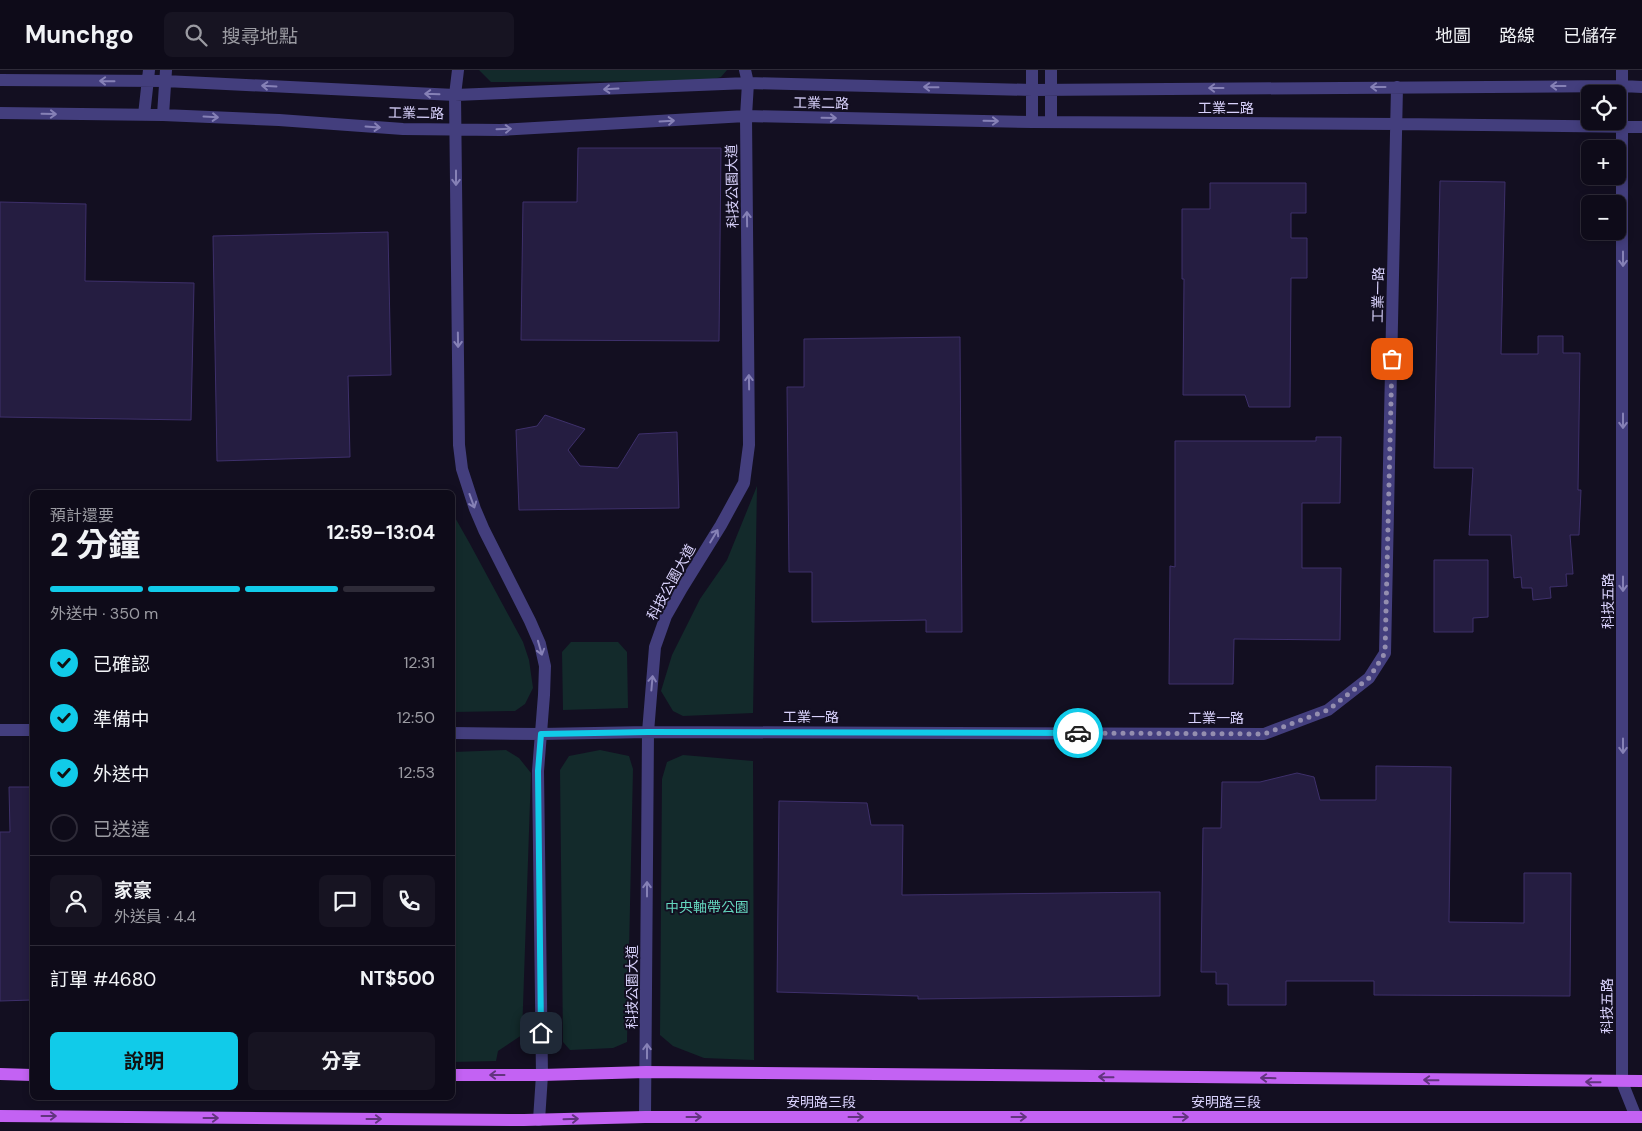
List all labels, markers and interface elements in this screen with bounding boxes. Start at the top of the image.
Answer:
search box [164,12,514,57]
text: Munchgo [25,19,134,50]
icon: search [182,21,210,49]
text: 搜尋地點 [222,24,298,49]
text: 地圖 [1435,24,1471,48]
text: 路線 [1499,24,1535,48]
text: 已儲存 [1563,24,1617,48]
one-way arrow [99,76,116,86]
one-way arrow [1551,81,1567,91]
one-way arrow [262,82,278,91]
one-way arrow [923,82,940,92]
one-way arrow [1371,82,1387,92]
one-way arrow [1208,83,1224,93]
one-way arrow [604,84,620,93]
map controls [1581,85,1626,240]
button: locate [1581,85,1626,130]
one-way arrow [424,90,440,99]
street label: 工業二路 [793,94,849,112]
street label: 工業二路 [1198,99,1254,117]
street label: 工業二路 [388,104,444,122]
one-way arrow [40,109,56,118]
one-way arrow [203,113,219,122]
one-way arrow [820,113,837,123]
one-way arrow [658,116,674,125]
one-way arrow [983,117,999,126]
one-way arrow [365,122,381,132]
one-way arrow [496,125,512,134]
button: + [1581,140,1626,185]
street label: 科技公園大道 [722,144,742,228]
one-way arrow [451,170,461,186]
button: − [1581,195,1626,240]
one-way arrow [742,212,752,228]
one-way arrow [1618,250,1628,266]
street label: 工業一路 [1369,267,1387,323]
one-way arrow [453,332,463,348]
pin [1371,338,1413,380]
icon: bag [1378,345,1406,373]
one-way arrow [744,374,754,390]
one-way arrow [1618,412,1628,429]
one-way arrow [468,493,478,509]
text: 預計還要 [50,505,114,526]
text: 12:59–13:04 [327,520,435,545]
text: 2 分鐘 [50,524,140,566]
one-way arrow [710,530,720,544]
street label: 科技公園大道 [643,541,699,623]
street label: 科技五路 [1599,573,1617,629]
one-way arrow [1618,575,1628,591]
text: 外送中 · 350 m [50,603,158,624]
one-way arrow [536,640,546,656]
icon: check [50,649,78,677]
text: 已確認 [93,652,150,677]
text: 12:31 [403,652,435,673]
one-way arrow [647,675,656,691]
icon: check [50,704,78,732]
text: 準備中 [93,707,150,732]
text: 12:50 [397,707,435,728]
street label: 工業一路 [783,708,839,726]
courier [1053,708,1103,758]
street label: 工業一路 [1188,709,1244,727]
icon: car [1064,719,1092,747]
one-way arrow [1618,738,1628,754]
icon: check [50,759,78,787]
text: 外送中 [93,762,150,787]
text: 12:53 [398,762,435,783]
text: 已送達 [93,817,150,842]
button: person [50,875,102,927]
button: chat [319,875,371,927]
button: phone [383,875,435,927]
text: 家豪 [114,878,152,903]
one-way arrow [642,881,652,897]
park label: 中央軸帶公園 [665,898,749,916]
text: 外送員 · 4.4 [114,906,196,927]
street label: 科技公園大道 [623,945,641,1029]
text: NT$500 [360,966,435,991]
text: 訂單 #4680 [50,967,156,992]
street label: 科技五路 [1598,978,1616,1034]
pin [520,1012,562,1054]
icon: home [527,1019,555,1047]
button: 說明 [50,1032,238,1090]
button: 分享 [248,1032,435,1090]
one-way arrow [642,1043,651,1059]
one-way arrow [489,1070,506,1080]
one-way arrow [1098,1072,1114,1082]
one-way arrow [1261,1073,1277,1083]
one-way arrow [1423,1075,1440,1085]
one-way arrow [1586,1077,1602,1086]
street label: 安明路三段 [786,1093,856,1111]
street label: 安明路三段 [1191,1093,1261,1111]
one-way arrow [40,1112,56,1121]
one-way arrow [685,1112,701,1122]
one-way arrow [848,1112,864,1122]
one-way arrow [1010,1112,1026,1122]
one-way arrow [1172,1112,1189,1122]
one-way arrow [202,1113,219,1123]
one-way arrow [365,1114,381,1124]
one-way arrow [562,1114,579,1124]

